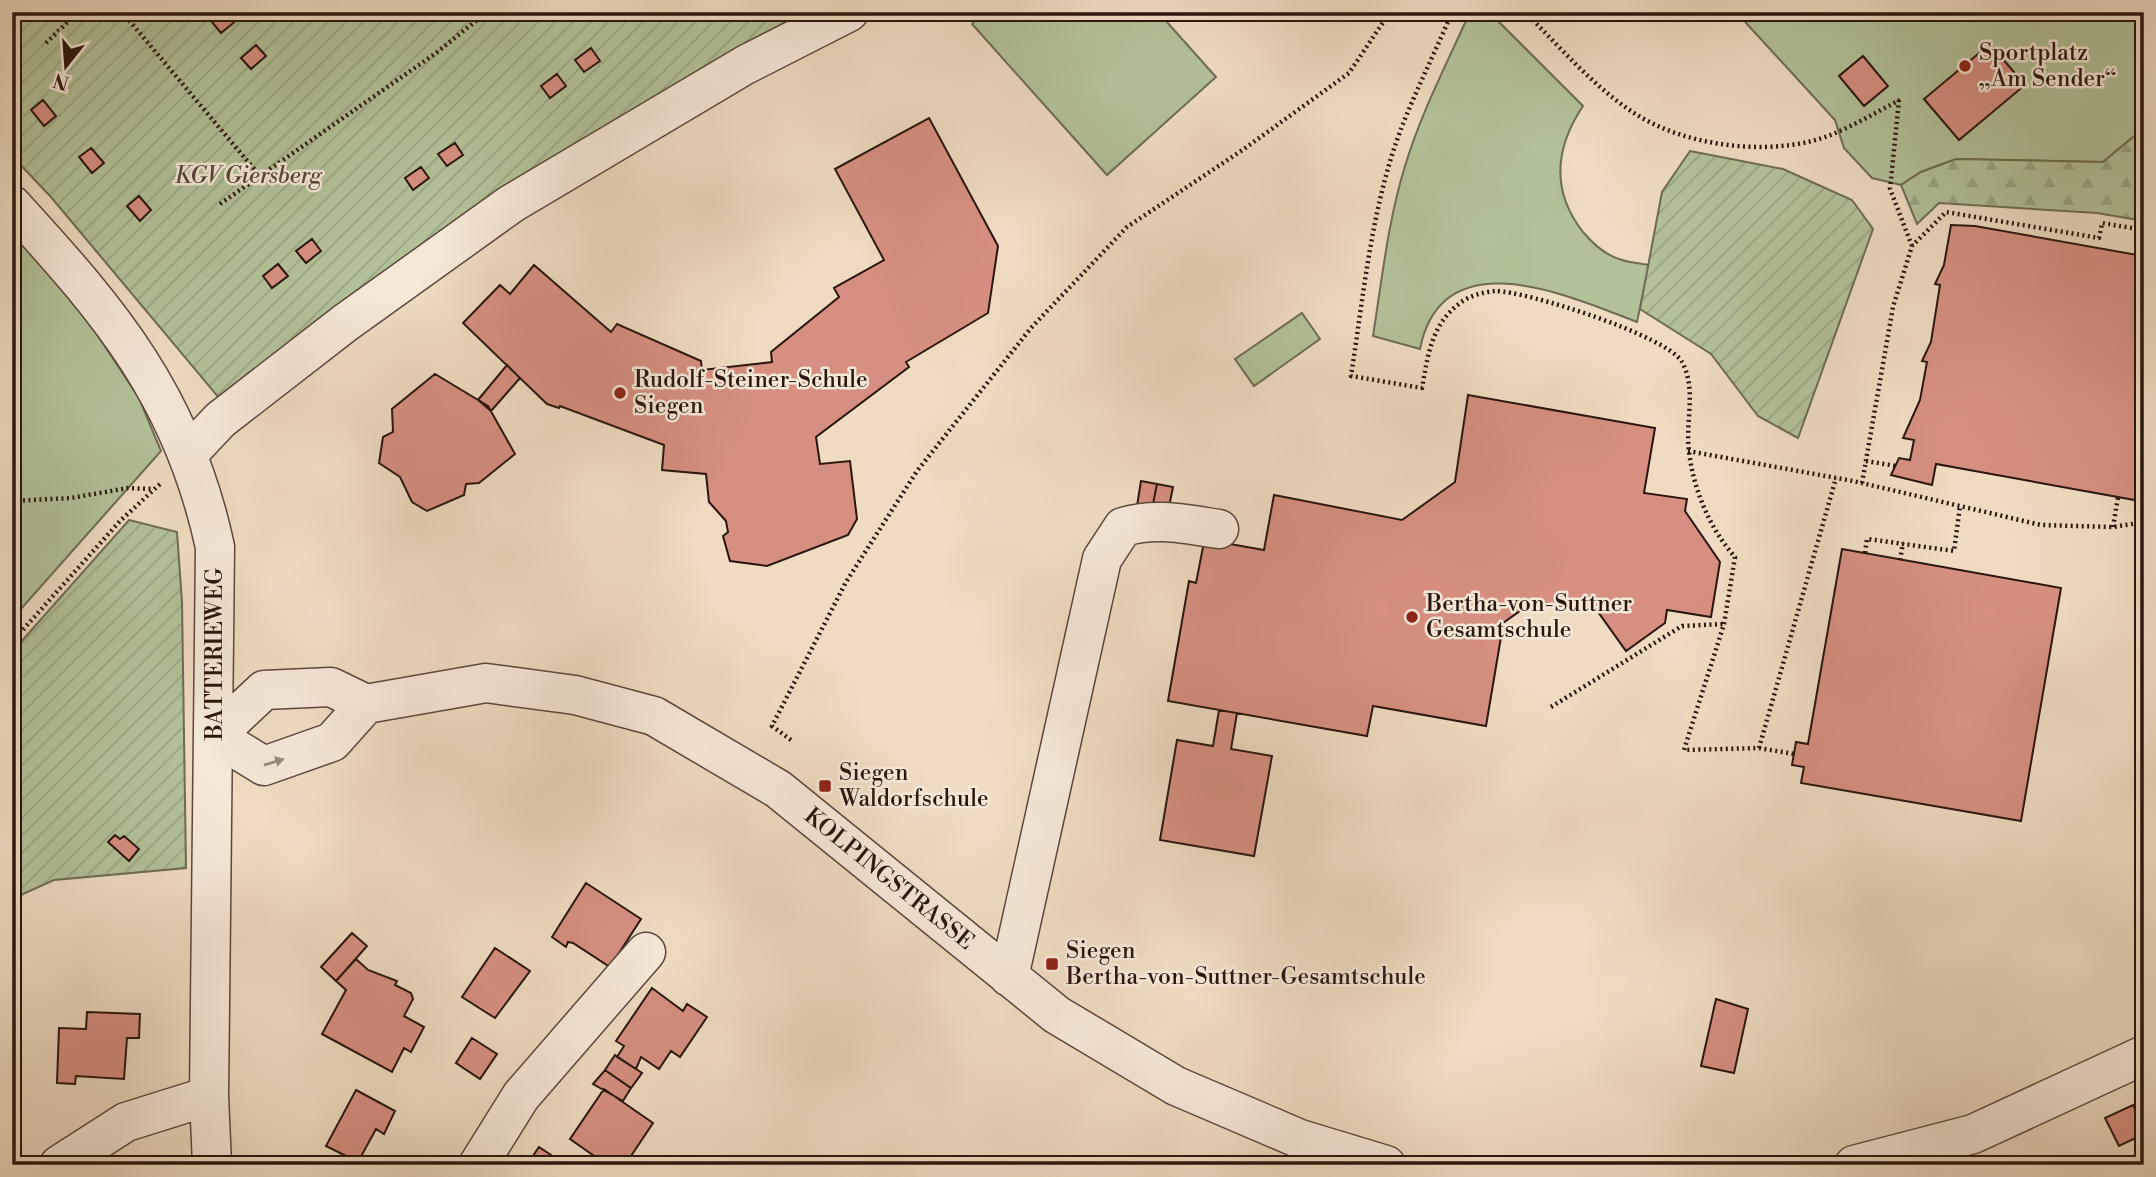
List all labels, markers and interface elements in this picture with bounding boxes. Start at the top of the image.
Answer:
north arrow [32,32,102,102]
place label: Sportplatz „Am Sender“ [1979,39,2116,93]
marker: Sportplatz „Am Sender“ [1957,58,1973,74]
text: N [51,68,72,95]
park label: KGV Giersberg [174,162,323,190]
place label: Rudolf-Steiner-Schule Siegen [634,366,868,420]
marker: Rudolf-Steiner-Schule Siegen [612,385,628,401]
street label: BATTERIEWEG [201,568,229,741]
place label: Bertha-von-Suttner Gesamtschule [1425,590,1632,644]
marker: Bertha-von-Suttner Gesamtschule [1404,609,1420,625]
one-way arrow [263,756,285,767]
place label: Siegen Waldorfschule [838,759,989,813]
marker: Siegen Waldorfschule [817,778,833,794]
street label: KOLPINGSTRASSE [798,802,980,956]
place label: Siegen Bertha-von-Suttner-Gesamtschule [1065,937,1426,991]
marker: Siegen Bertha-von-Suttner-Gesamtschule [1044,956,1060,972]

